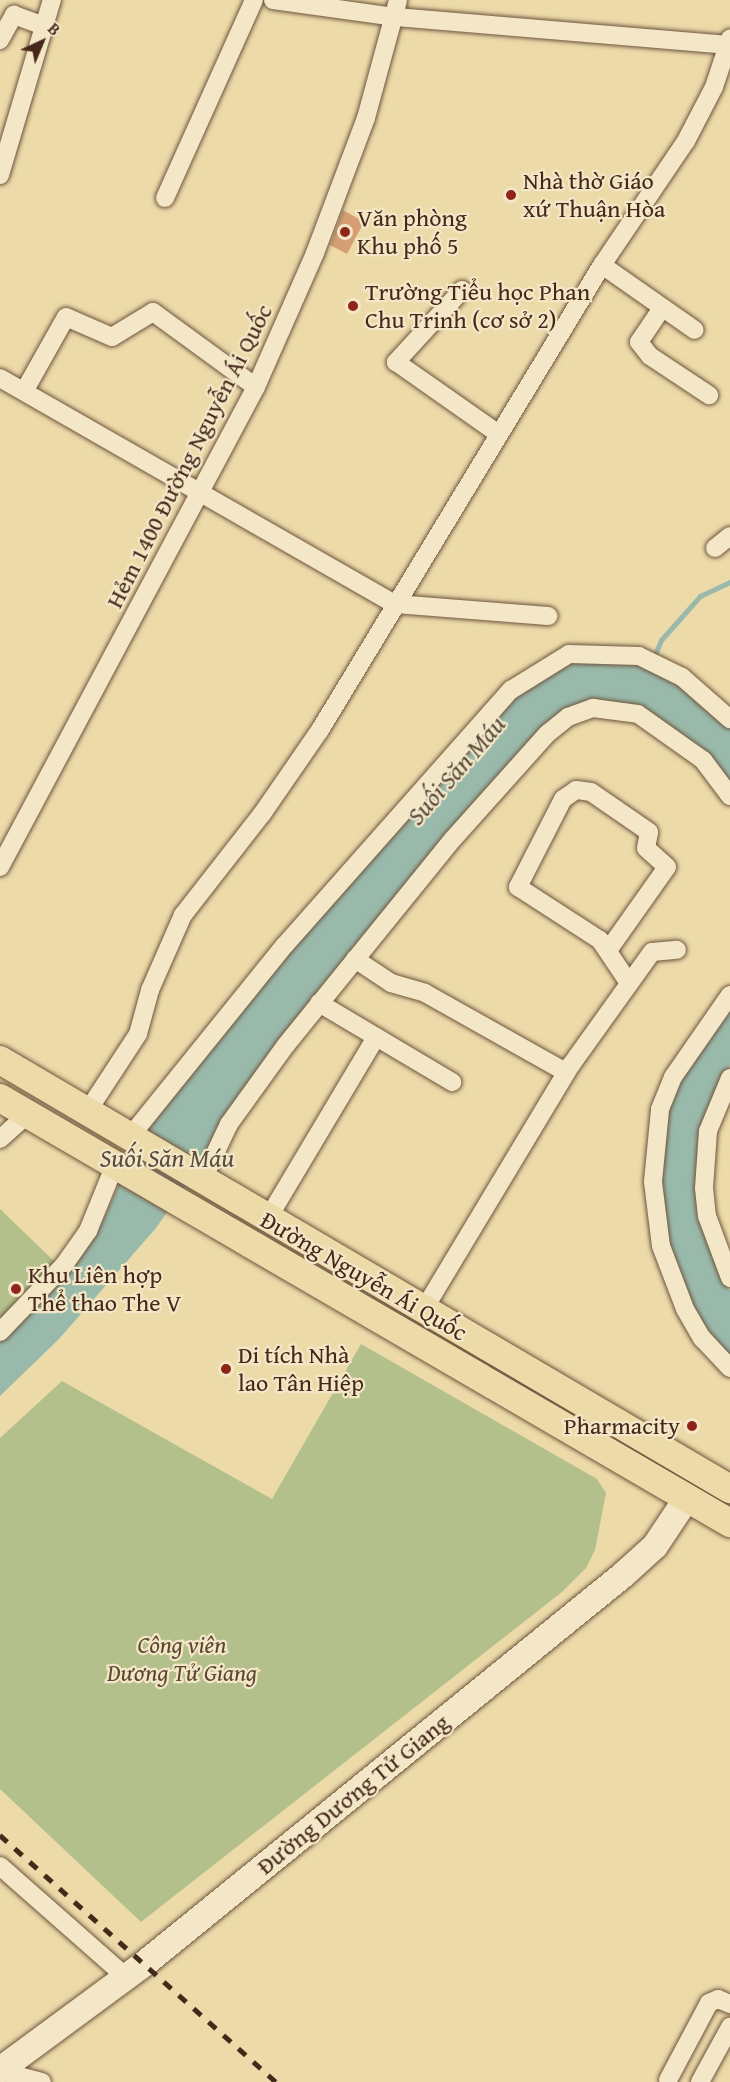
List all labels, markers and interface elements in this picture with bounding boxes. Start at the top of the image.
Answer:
north arrow [12,12,72,72]
text: B [43,17,66,41]
place label: Nhà thờ Giáo xứ Thuận Hòa [523,167,665,223]
marker: Nhà thờ Giáo xứ Thuận Hòa [504,188,518,202]
place label: Văn phòng Khu phố 5 [357,204,467,260]
marker: Văn phòng Khu phố 5 [338,225,352,239]
place label: Trường Tiểu học Phan Chu Trinh (cơ sở 2) [365,278,590,334]
street label: Hẻm 1400 Đường Nguyễn Ái Quốc [100,299,278,613]
marker: Trường Tiểu học Phan Chu Trinh (cơ sở 2) [346,299,360,313]
water label: Suối Săn Máu [400,709,512,831]
water label: Suối Săn Máu [100,1142,234,1174]
street label: Đường Nguyễn Ái Quốc [256,1205,472,1347]
place label: Khu Liên hợp Thể thao The V [28,1261,181,1317]
marker: Khu Liên hợp Thể thao The V [9,1282,23,1296]
place label: Di tích Nhà lao Tân Hiệp [238,1341,364,1397]
marker: Di tích Nhà lao Tân Hiệp [219,1362,233,1376]
place label: Pharmacity [564,1412,680,1440]
marker: Pharmacity [685,1419,699,1433]
park label: Công viên Dương Tử Giang [107,1631,257,1687]
street label: Đường Dương Tử Giang [251,1708,455,1880]

